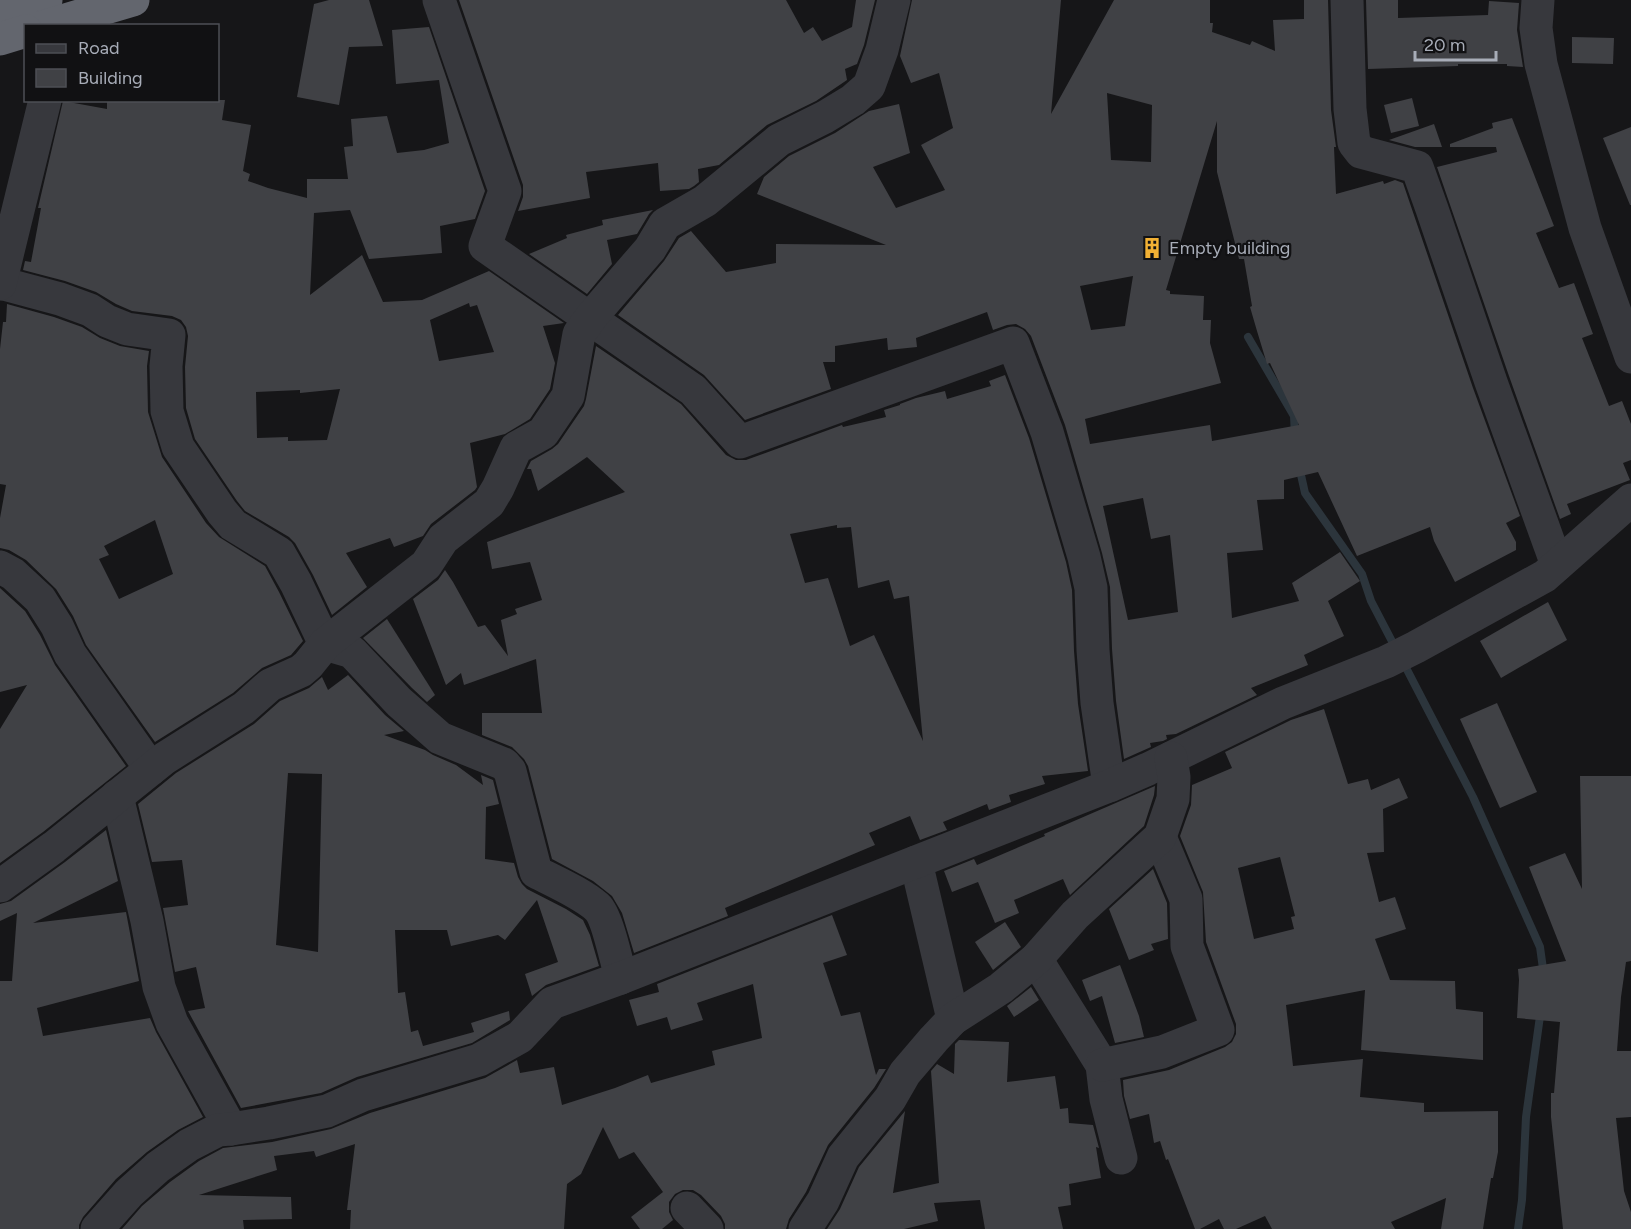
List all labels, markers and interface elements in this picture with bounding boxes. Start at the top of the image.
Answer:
legend [24,24,219,102]
scale bar [1415,24,1496,62]
text: 20 m [1424,34,1465,56]
text: Road [78,37,119,59]
text: Building [78,67,143,89]
building icon: Empty building [1140,236,1164,260]
place label: Empty building [1169,237,1290,259]

